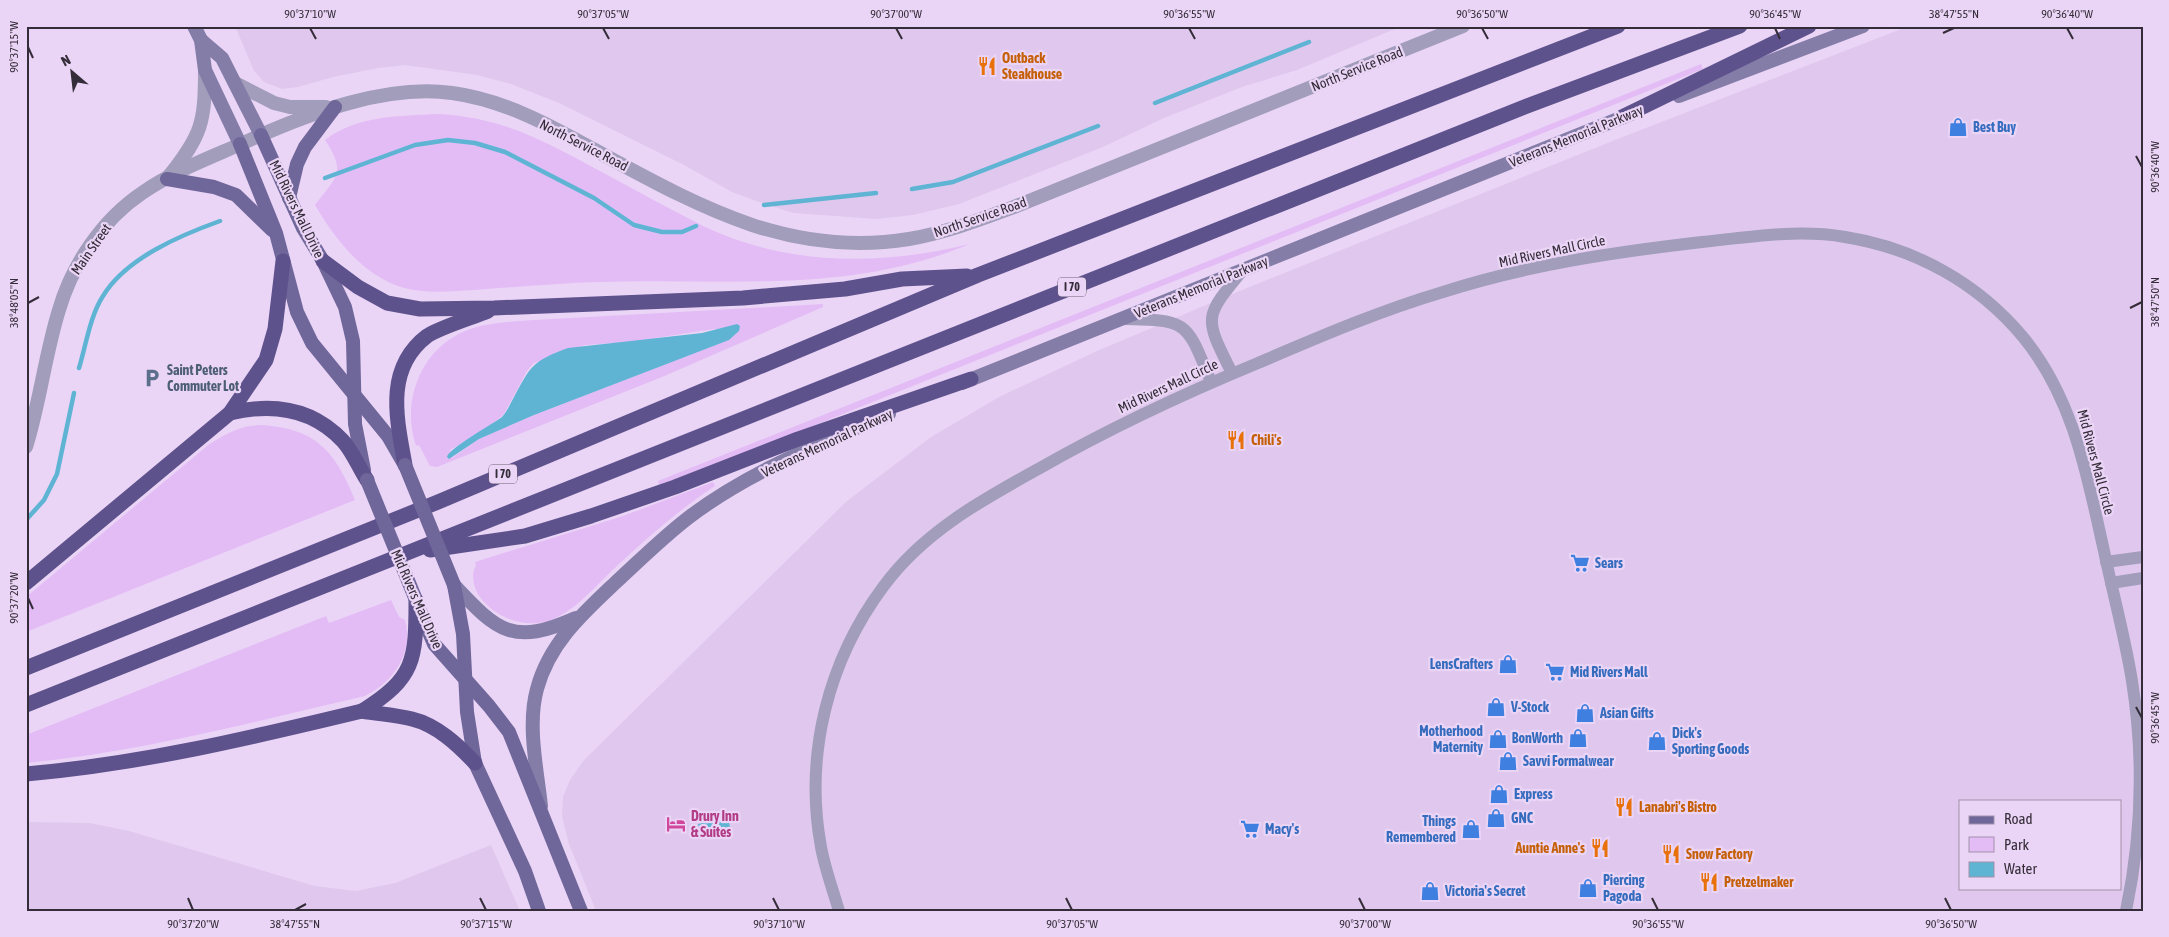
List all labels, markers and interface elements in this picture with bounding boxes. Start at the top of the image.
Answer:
text: 90°37'10"W [284,7,336,21]
text: 90°37'05"W [577,7,629,21]
text: 90°37'00"W [870,7,922,21]
text: 90°36'55"W [1163,7,1215,21]
text: 90°36'50"W [1456,7,1508,21]
text: 90°36'45"W [1749,7,1801,21]
text: 38°47'55"N [1929,7,1979,21]
text: 90°36'40"W [2041,7,2093,21]
text: 90°37'15"W [7,21,21,73]
street label: North Service Road [1309,43,1405,95]
north arrow [48,48,98,98]
place label: Outback Steakhouse [1002,50,1062,82]
text: N [58,52,73,70]
restaurant icon: Outback Steakhouse [976,55,998,77]
street label: Veterans Memorial Parkway [1507,102,1645,170]
street label: North Service Road [537,116,631,174]
shop icon: Best Buy [1947,116,1969,138]
place label: Best Buy [1973,119,2016,135]
text: 90°36'40"W [2148,141,2162,193]
street label: Mid Rivers Mall Drive [266,158,328,260]
street label: North Service Road [931,194,1029,240]
street label: Main Street [68,220,114,278]
street label: Mid Rivers Mall Circle [1497,232,1607,270]
street label: Veterans Memorial Parkway [1132,253,1270,321]
text: 38°47'50"N [2148,277,2162,327]
text: 38°48'05"N [7,278,21,328]
road number: I 70 [1058,278,1086,296]
street label: Mid Rivers Mall Circle [1116,356,1220,416]
place label: Saint Peters Commuter Lot [167,362,239,394]
parking icon: Saint Peters Commuter Lot [141,367,163,389]
street label: Veterans Memorial Parkway [759,405,895,480]
street label: Mid Rivers Mall Circle [2074,408,2118,516]
restaurant icon: Chili's [1225,429,1247,451]
place label: Chili's [1251,432,1282,448]
road number: I 70 [489,464,517,484]
street label: Mid Rivers Mall Drive [388,547,446,651]
supermarket icon: Sears [1569,552,1591,574]
place label: Sears [1595,555,1623,571]
text: 90°37'20"W [7,572,21,624]
shop icon: LensCrafters [1497,653,1519,675]
place label: LensCrafters [1430,656,1493,672]
supermarket icon: Mid Rivers Mall [1544,661,1566,683]
place label: Mid Rivers Mall [1570,664,1648,680]
text: 90°36'45"W [2148,692,2162,744]
shop icon: V-Stock [1485,696,1507,718]
place label: V-Stock [1510,699,1550,715]
shop icon: Asian Gifts [1574,702,1596,724]
place label: Asian Gifts [1599,705,1654,721]
place label: Motherhood Maternity [1419,723,1483,755]
place label: Dick's Sporting Goods [1672,725,1749,757]
shop icon: BonWorth [1567,727,1589,749]
shop icon: Motherhood Maternity [1487,728,1509,750]
place label: BonWorth [1512,730,1563,746]
shop icon: Dick's Sporting Goods [1646,730,1668,752]
shop icon: Savvi Formalwear [1497,750,1519,772]
place label: Savvi Formalwear [1523,753,1614,769]
shop icon: Express [1488,783,1510,805]
place label: Express [1514,786,1553,802]
restaurant icon: Lanabri's Bistro [1613,796,1635,818]
place label: Lanabri's Bistro [1639,799,1717,815]
legend [1959,800,2122,890]
shop icon: GNC [1485,807,1507,829]
place label: Drury Inn & Suites [691,808,739,840]
place label: GNC [1511,810,1534,826]
text: Road [2004,810,2033,827]
hotel icon: Drury Inn & Suites [665,813,687,835]
place label: Things Remembered [1386,813,1456,845]
supermarket icon: Macy's [1239,818,1261,840]
shop icon: Things Remembered [1460,818,1482,840]
place label: Macy's [1265,821,1299,837]
text: Park [2004,836,2029,853]
restaurant icon: Auntie Anne's [1589,837,1611,859]
place label: Auntie Anne's [1514,840,1585,856]
restaurant icon: Snow Factory [1660,843,1682,865]
place label: Snow Factory [1686,846,1753,862]
text: Water [2004,860,2037,877]
restaurant icon: Pretzelmaker [1698,871,1720,893]
place label: Piercing Pagoda [1603,872,1646,904]
place label: Pretzelmaker [1724,874,1794,890]
shop icon: Piercing Pagoda [1577,877,1599,899]
shop icon: Victoria's Secret [1419,880,1441,902]
place label: Victoria's Secret [1444,883,1526,899]
text: 90°37'20"W [167,917,219,931]
text: 38°47'55"N [270,917,320,931]
text: 90°37'15"W [460,917,512,931]
text: 90°37'10"W [753,917,805,931]
text: 90°37'05"W [1046,917,1098,931]
text: 90°37'00"W [1339,917,1391,931]
text: 90°36'55"W [1632,917,1684,931]
text: 90°36'50"W [1925,917,1977,931]

